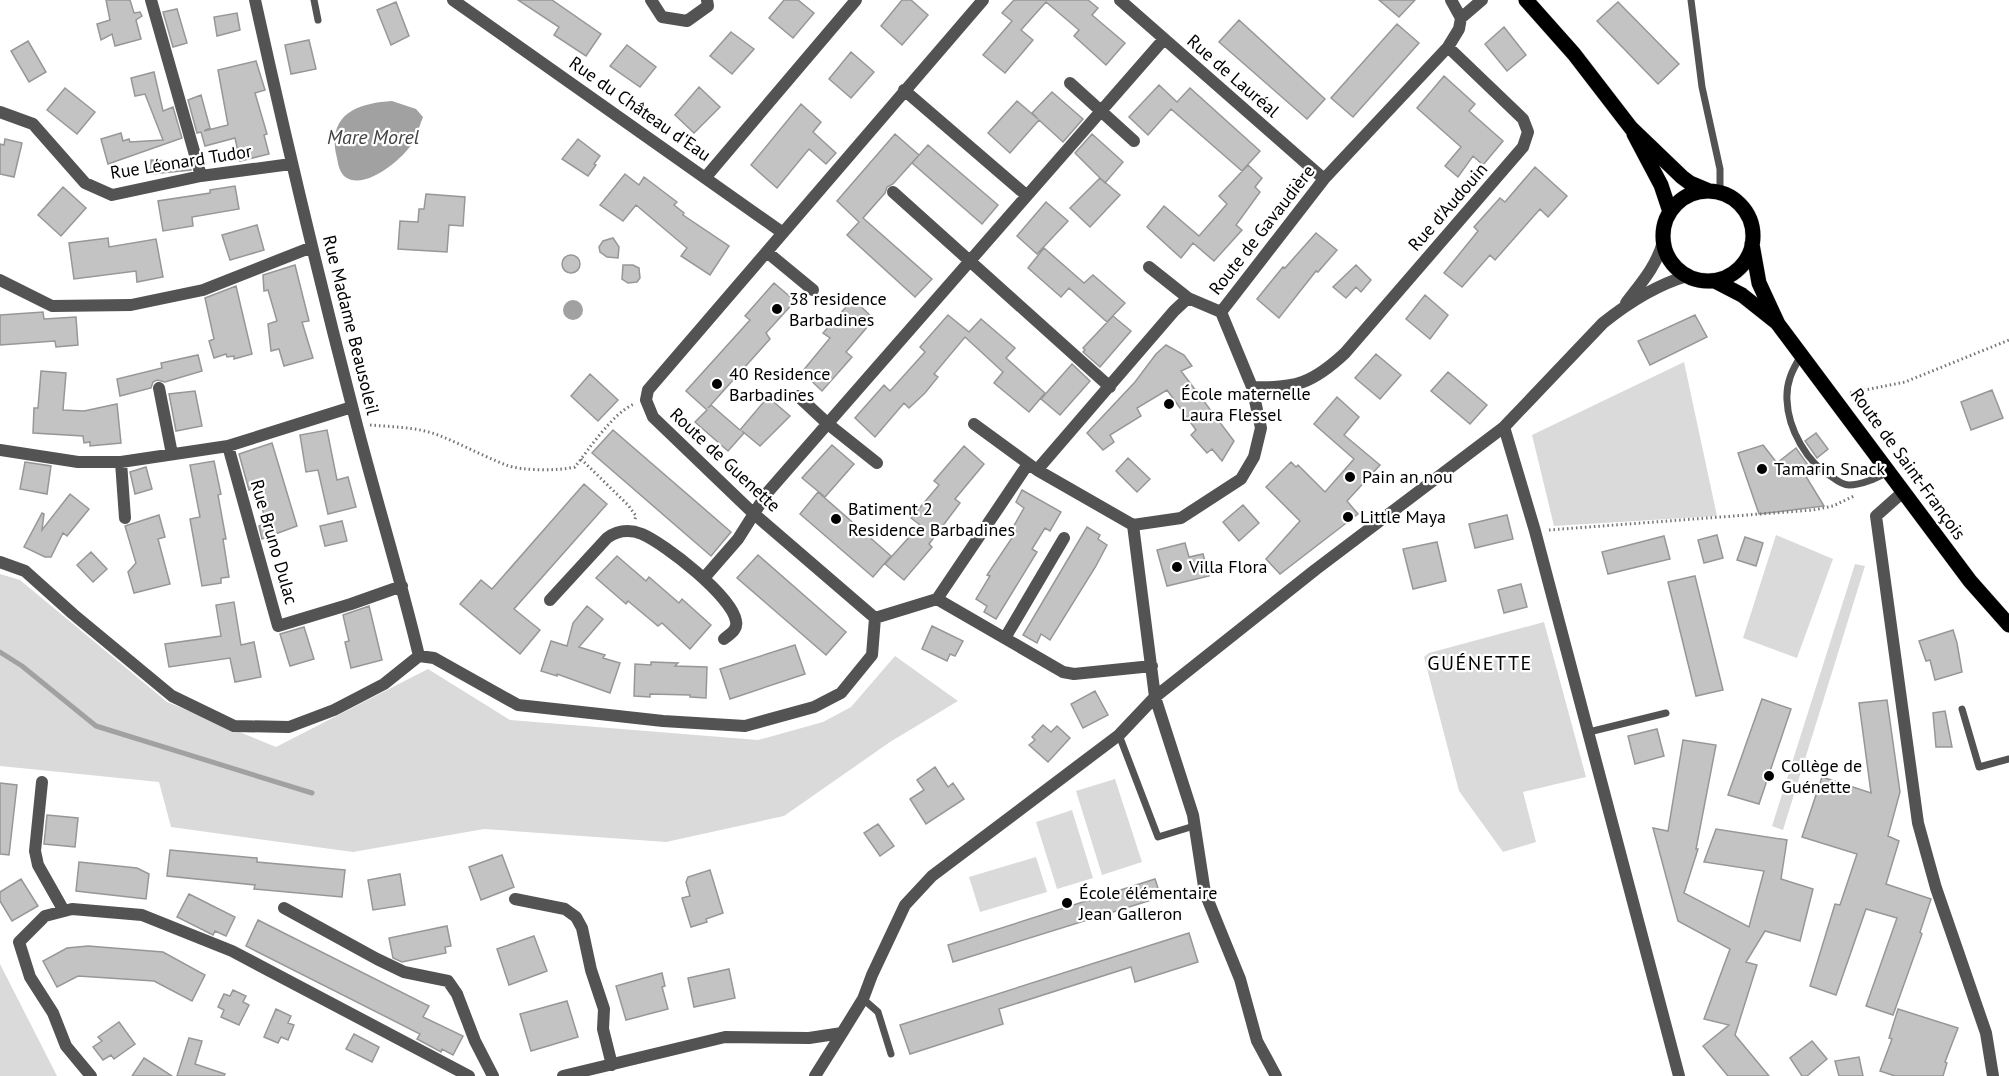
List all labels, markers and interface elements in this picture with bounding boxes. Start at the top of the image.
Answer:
street label: Rue de Lauréal [1182,29,1285,122]
street label: Rue du Château d'Eau [565,51,716,166]
water label: Mare Morel [327,124,420,150]
street label: Rue Léonard Tudor [108,139,253,184]
street label: Rue d'Audouin [1403,158,1492,256]
street label: Route de Gavaudière [1204,160,1320,299]
street label: Rue Madame Beausoleil [318,233,385,418]
place label: 38 residence Barbadines [789,287,887,331]
marker: 38 residence Barbadines [770,302,784,316]
place label: 40 Residence Barbadines [729,362,830,406]
marker: 40 Residence Barbadines [710,377,724,391]
place label: École maternelle Laura Flessel [1181,382,1311,426]
street label: Route de Saint-François [1846,383,1971,544]
marker: École maternelle Laura Flessel [1162,397,1176,411]
street label: Route de Guenette [665,403,785,517]
place label: Tamarin Snack [1774,457,1886,480]
marker: Tamarin Snack [1755,462,1769,476]
place label: Pain an nou [1362,465,1453,488]
marker: Pain an nou [1343,470,1357,484]
street label: Rue Bruno Dulac [246,477,303,607]
place label: Batiment 2 Residence Barbadines [848,497,1015,541]
place label: Little Maya [1360,505,1446,528]
marker: Little Maya [1341,510,1355,524]
marker: Batiment 2 Residence Barbadines [829,512,843,526]
place label: Villa Flora [1188,555,1268,578]
marker: Villa Flora [1170,560,1184,574]
district label: GUÉNETTE [1427,650,1533,676]
place label: Collège de Guénette [1781,754,1862,798]
marker: Collège de Guénette [1762,769,1776,783]
place label: École élémentaire Jean Galleron [1078,881,1217,925]
marker: École élémentaire Jean Galleron [1060,896,1074,910]

